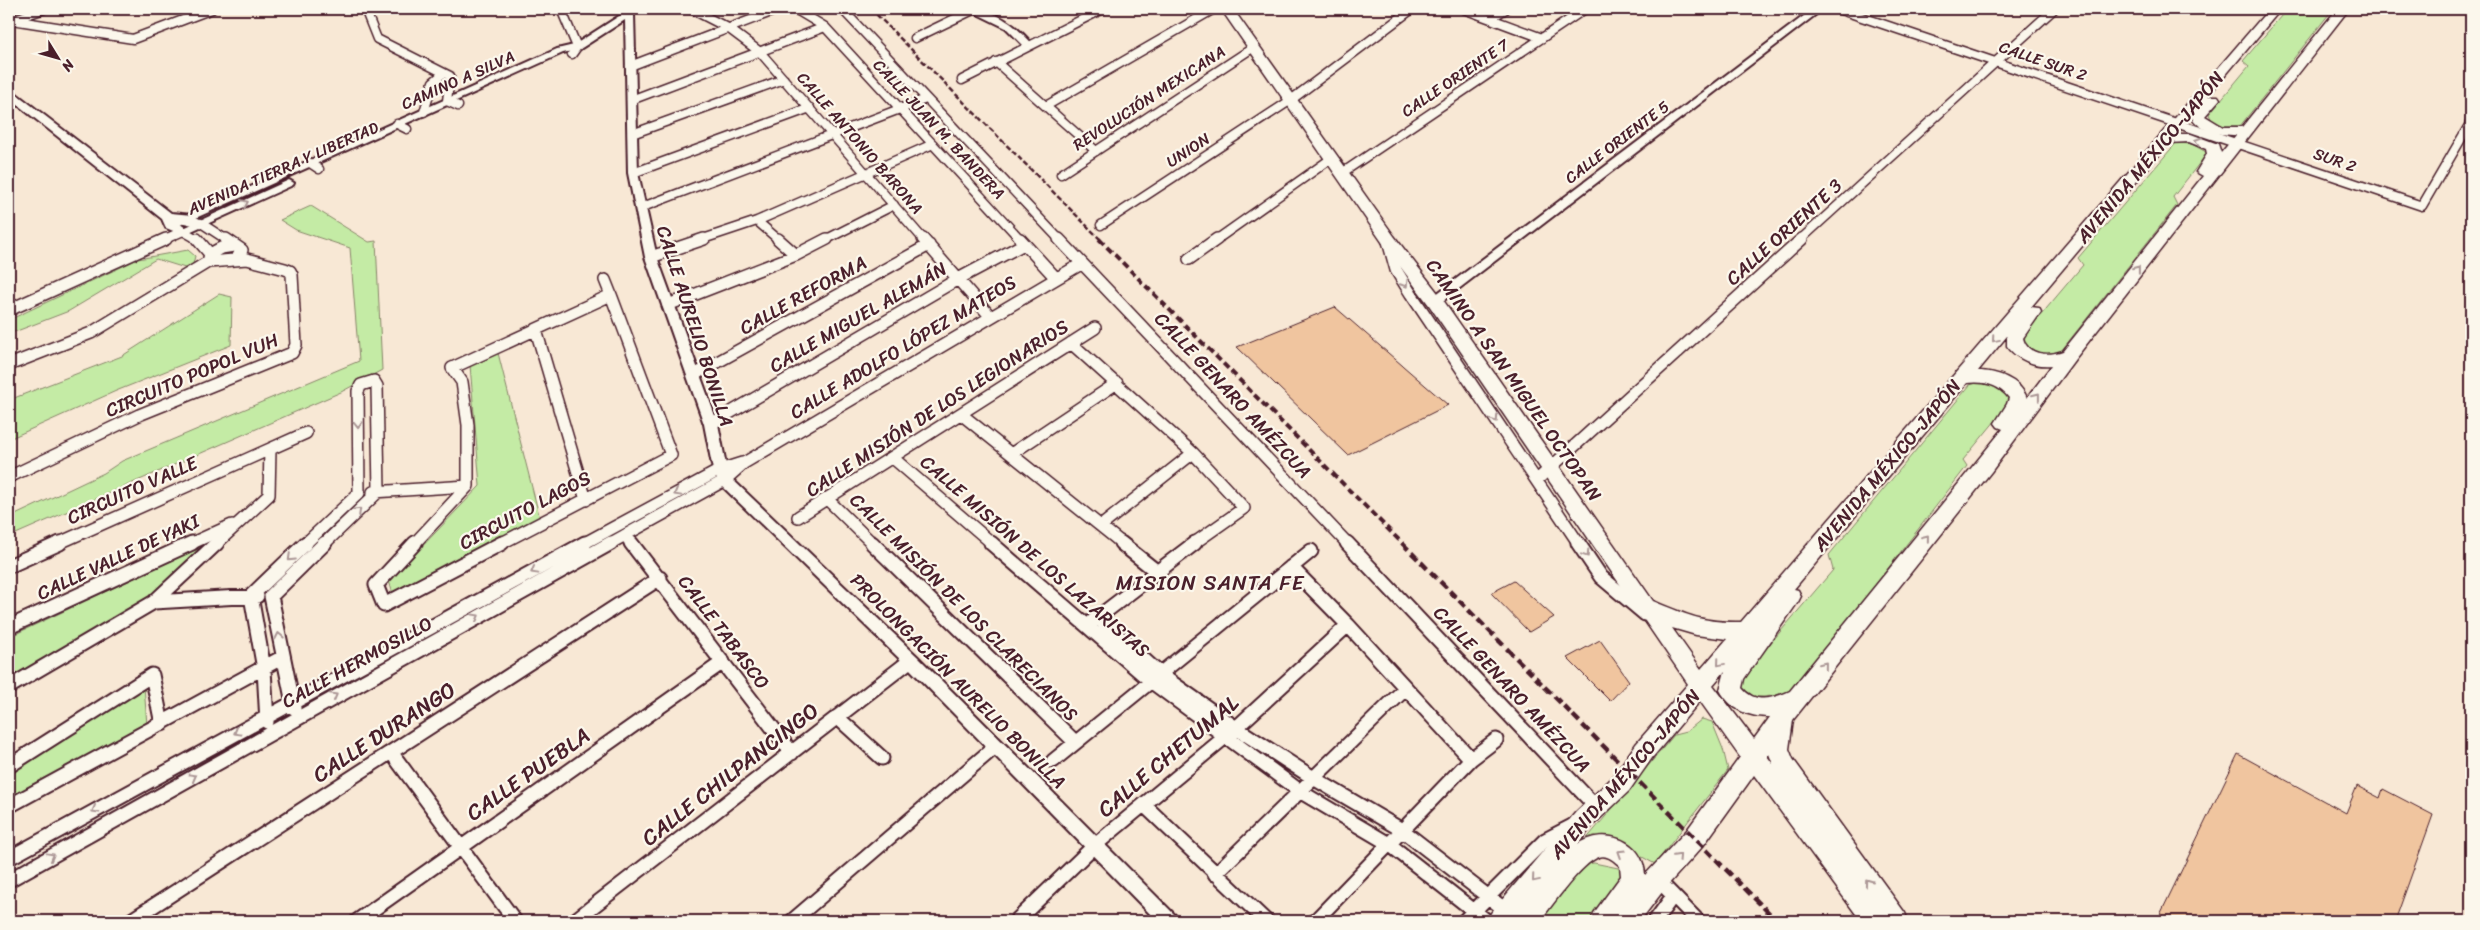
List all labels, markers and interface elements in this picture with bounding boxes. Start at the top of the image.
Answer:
street label: CALLE ORIENTE 7 [1395,31,1516,125]
north arrow [32,32,82,82]
street label: CALLE SUR 2 [1995,32,2091,90]
street label: REVOLUCIÓN MEXICANA [1067,37,1231,159]
street label: CAMINO A SILVA [396,42,520,118]
street label: CALLE JUAN M. BANDERA [866,52,1012,206]
text: N [55,53,81,77]
street label: AVENIDA MÉXICO-JAPÓN [2067,63,2233,252]
street label: CALLE ANTONIO BARONA [789,65,931,221]
street label: CALLE ORIENTE 5 [1558,92,1676,191]
street label: AVENIDA TIERRA Y LIBERTAD [182,113,384,224]
street label: UNION [1160,124,1217,175]
one-way arrow [2194,136,2202,146]
street label: SUR 2 [2310,139,2360,181]
street label: CALLE ORIENTE 3 [1718,170,1850,294]
one-way arrow [240,198,249,209]
street label: CALLE AURELIO BONILLA [647,221,743,431]
street label: CALLE REFORMA [733,246,873,344]
street label: CALLE MIGUEL ALEMÁN [763,252,953,382]
street label: CAMINO A SAN MIGUEL OCTOPAN [1417,252,1611,508]
one-way arrow [2132,265,2141,274]
street label: CALLE ADOLFO LÓPEZ MATEOS [783,266,1023,428]
one-way arrow [1399,279,1408,288]
street label: CALLE GENARO AMÉZCUA [1146,304,1320,486]
street label: CALLE MISIÓN DE LOS LEGIONARIOS [799,310,1075,506]
street label: CIRCUITO POPOL VUH [100,323,284,427]
one-way arrow [1991,334,2000,343]
street label: AVENIDA MÉXICO-JAPÓN [1804,371,1970,560]
one-way arrow [2031,392,2040,402]
one-way arrow [1489,413,1498,423]
one-way arrow [353,422,363,429]
street label: CIRCUITO VALLE [61,446,204,534]
street label: CALLE MISIÓN DE LOS LAZARISTAS [913,446,1157,666]
street label: CIRCUITO LAGOS [453,461,597,559]
street label: CALLE MISIÓN DE LOS CLARECIANOS [842,485,1086,729]
one-way arrow [673,487,682,497]
street label: CALLE VALLE DE YAKI [31,504,206,609]
one-way arrow [352,508,361,517]
one-way arrow [1920,535,1928,544]
one-way arrow [1580,549,1589,558]
one-way arrow [287,552,296,561]
district label: MISION SANTA FE [1116,564,1305,602]
one-way arrow [530,565,539,575]
street label: PROLONGACIÓN AURELIO BONILLA [842,565,1074,797]
street label: CALLE TABASCO [670,567,778,697]
street label: CALLE GENARO AMÉZCUA [1425,598,1599,780]
street label: CALLE HERMOSILLO [275,607,439,717]
one-way arrow [471,614,480,624]
one-way arrow [275,632,285,641]
one-way arrow [1716,658,1725,667]
one-way arrow [1819,662,1827,671]
street label: CALLE DURANGO [304,671,464,793]
street label: AVENIDA MÉXICO-JAPÓN [1541,681,1709,868]
street label: CALLE CHETUMAL [1088,685,1248,827]
street label: CALLE CHILPANCINGO [632,692,828,856]
one-way arrow [329,693,338,703]
street label: CALLE PUEBLA [458,717,598,831]
one-way arrow [234,726,243,736]
one-way arrow [187,773,196,783]
one-way arrow [91,804,100,814]
one-way arrow [1618,850,1627,860]
one-way arrow [46,853,55,863]
one-way arrow [1672,854,1681,863]
one-way arrow [1531,874,1540,883]
one-way arrow [1865,879,1873,888]

